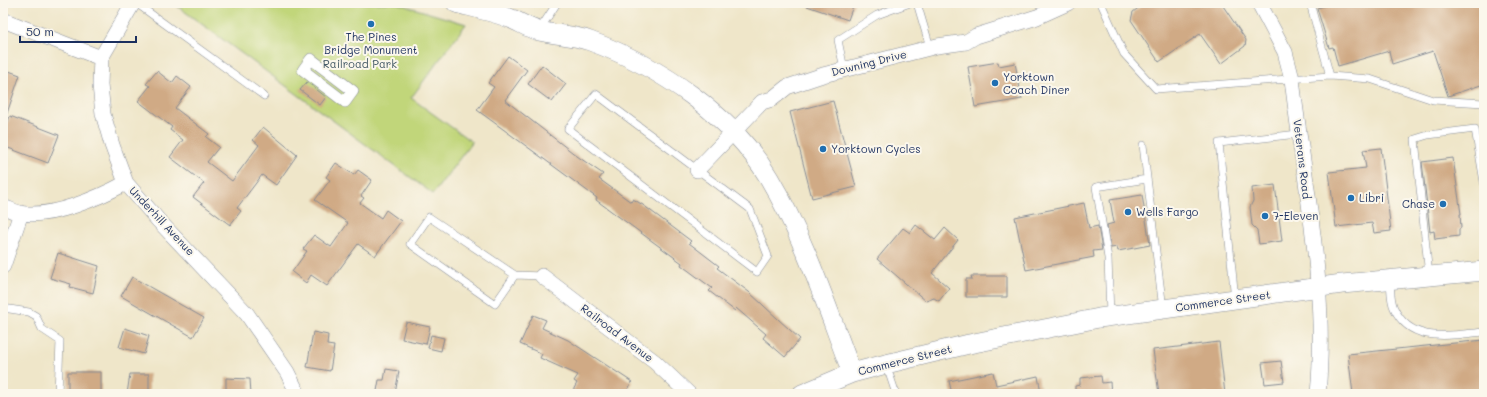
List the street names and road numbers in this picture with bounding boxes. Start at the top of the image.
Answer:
street label: Downing Drive [830,46,908,79]
street label: Veterans Road [1290,118,1315,200]
street label: Underhill Avenue [126,183,198,259]
street label: Commerce Street [1174,286,1272,315]
street label: Railroad Avenue [578,300,657,365]
street label: Commerce Street [856,341,953,378]

